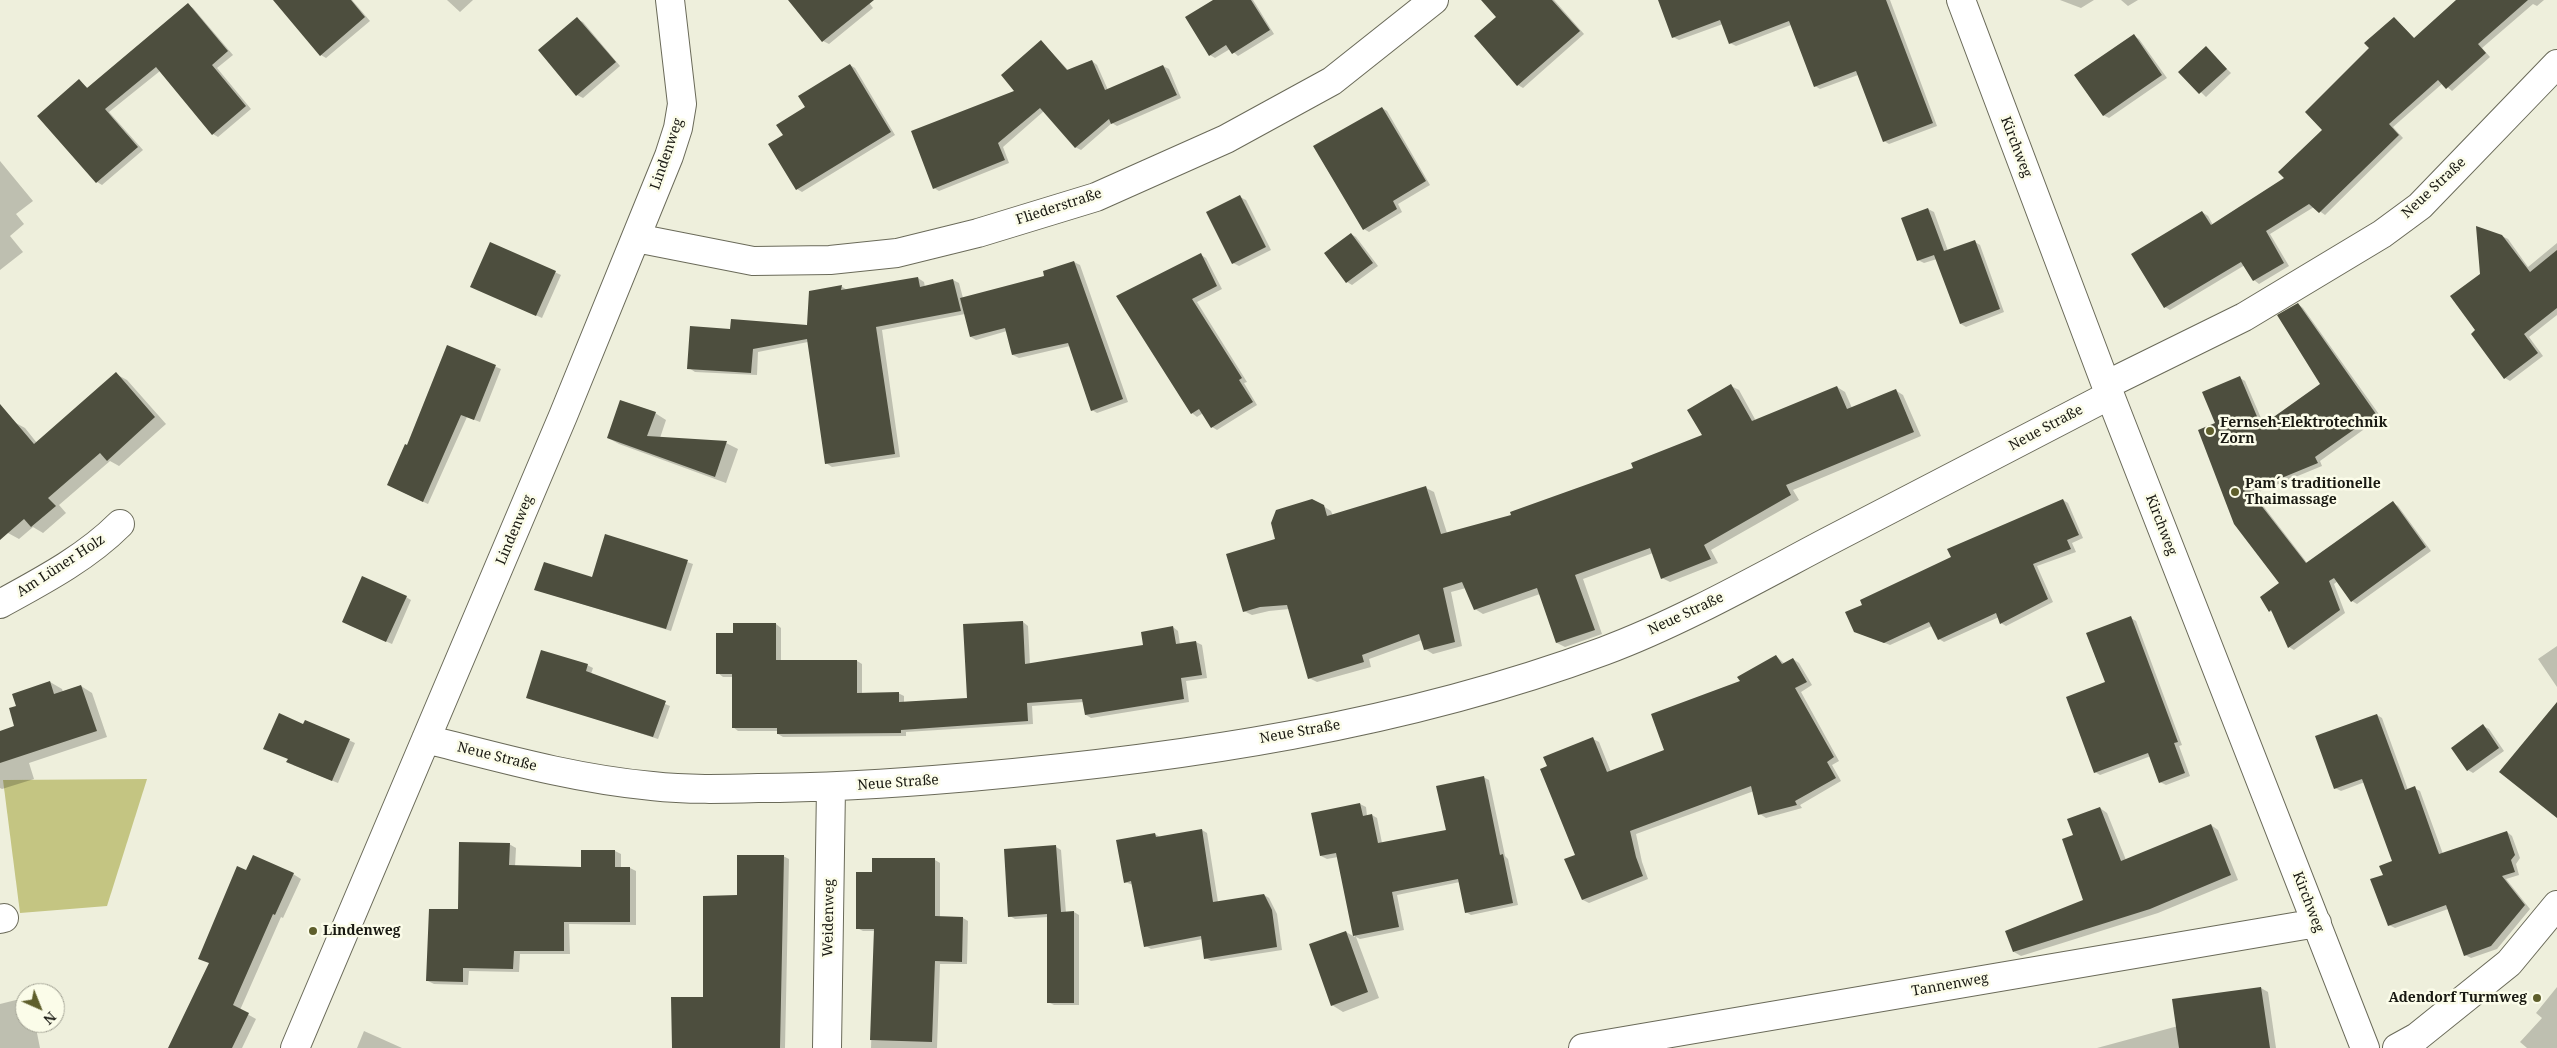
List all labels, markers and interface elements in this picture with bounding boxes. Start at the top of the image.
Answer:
street label: Kirchweg [1997,114,2035,180]
street label: Lindenweg [647,116,687,192]
street label: Neue Straße [2398,154,2470,222]
street label: Fliederstraße [1014,185,1104,229]
street label: Neue Straße [2006,401,2086,455]
place label: Fernseh-Elektrotechnik Zorn [2220,415,2387,448]
marker: Fernseh-Elektrotechnik Zorn [2204,425,2216,437]
place label: Pam´s traditionelle Thaimassage [2245,476,2381,508]
marker: Pam´s traditionelle Thaimassage [2229,486,2241,498]
street label: Lindenweg [493,492,537,568]
street label: Kirchweg [2142,492,2180,558]
street label: Am Lüner Holz [14,531,108,601]
street label: Neue Straße [1646,589,1726,639]
street label: Neue Straße [1258,717,1342,747]
street label: Neue Straße [455,739,539,775]
street label: Neue Straße [857,772,939,794]
street label: Kirchweg [2289,869,2327,935]
street label: Weidenweg [820,879,838,957]
place label: Lindenweg [323,923,401,939]
marker: Lindenweg [307,925,319,937]
street label: Tannenweg [1910,970,1990,1000]
north arrow [15,983,65,1033]
place label: Adendorf Turmweg [2389,990,2527,1006]
marker: Adendorf Turmweg [2531,992,2543,1004]
text: N [40,1008,61,1029]

